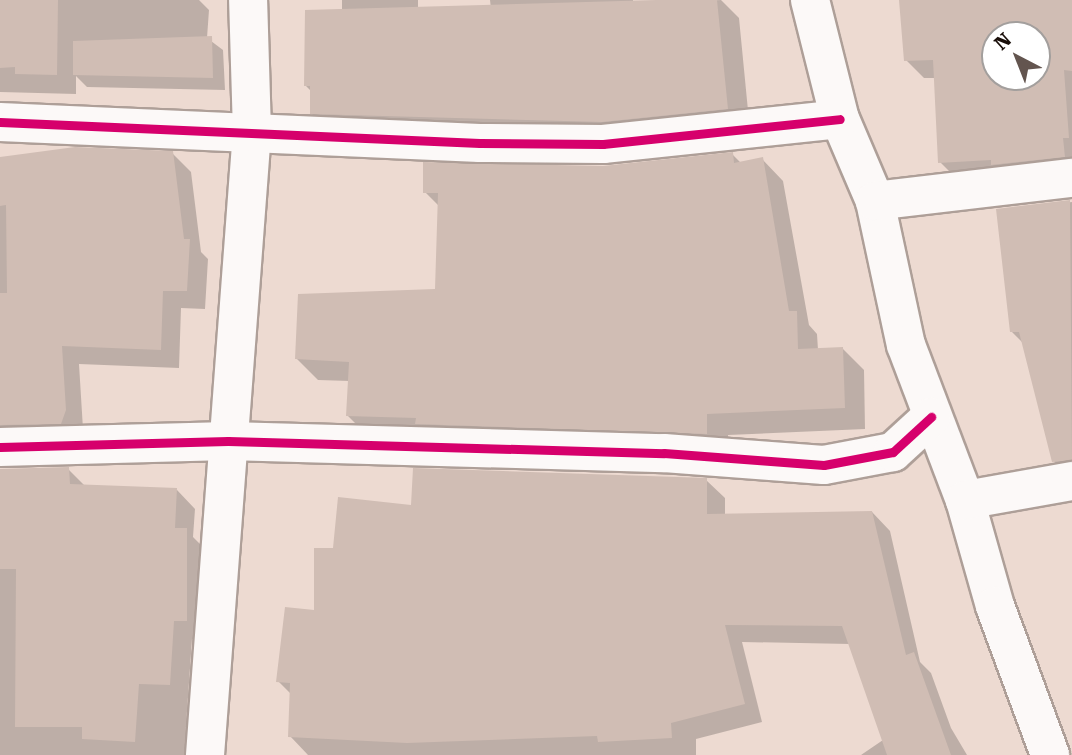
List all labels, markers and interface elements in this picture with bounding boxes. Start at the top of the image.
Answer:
north arrow [981,21,1051,91]
text: N [990,28,1016,55]

